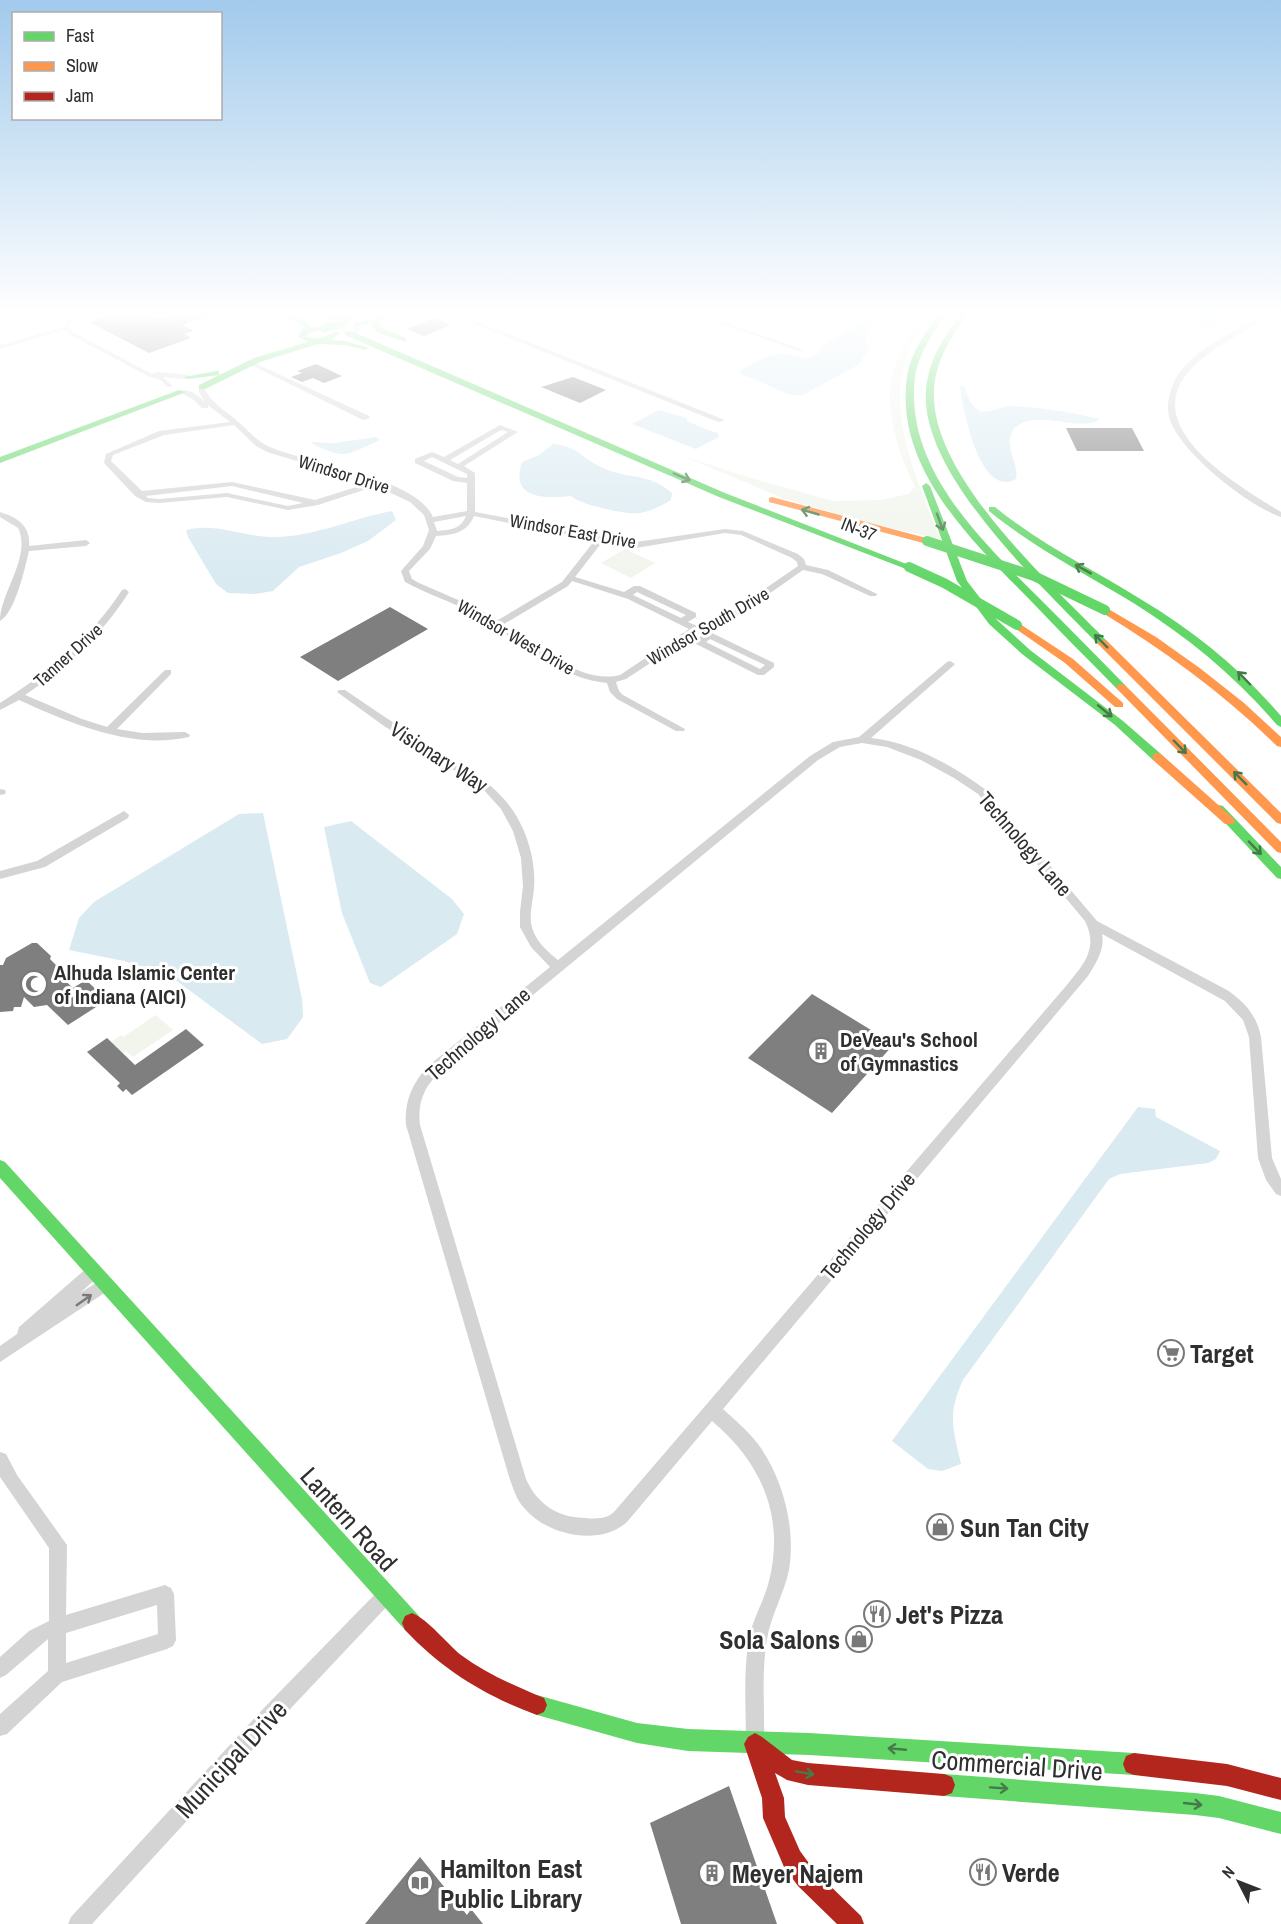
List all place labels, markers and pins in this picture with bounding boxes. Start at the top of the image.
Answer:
place label: Alhuda Islamic Center of Indiana (AICI) [54,958,235,1011]
mosque icon: Alhuda Islamic Center of Indiana (AICI) [19,969,49,999]
place label: DeVeau's School of Gymnastics [840,1025,978,1078]
building icon: DeVeau's School of Gymnastics [806,1036,836,1066]
place label: Target [1190,1336,1254,1371]
supermarket icon: Target [1156,1338,1186,1368]
place label: Sun Tan City [960,1510,1089,1545]
shop icon: Sun Tan City [925,1512,955,1542]
place label: Jet's Pizza [896,1597,1003,1632]
restaurant icon: Jet's Pizza [862,1599,892,1629]
place label: Sola Salons [719,1622,840,1657]
shop icon: Sola Salons [844,1624,874,1654]
place label: Hamilton East Public Library [440,1851,582,1916]
place label: Verde [1002,1855,1060,1890]
place label: Meyer Najem [732,1856,864,1891]
restaurant icon: Verde [968,1857,998,1887]
building icon: Meyer Najem [697,1858,727,1888]
library icon: Hamilton East Public Library [405,1868,435,1898]

